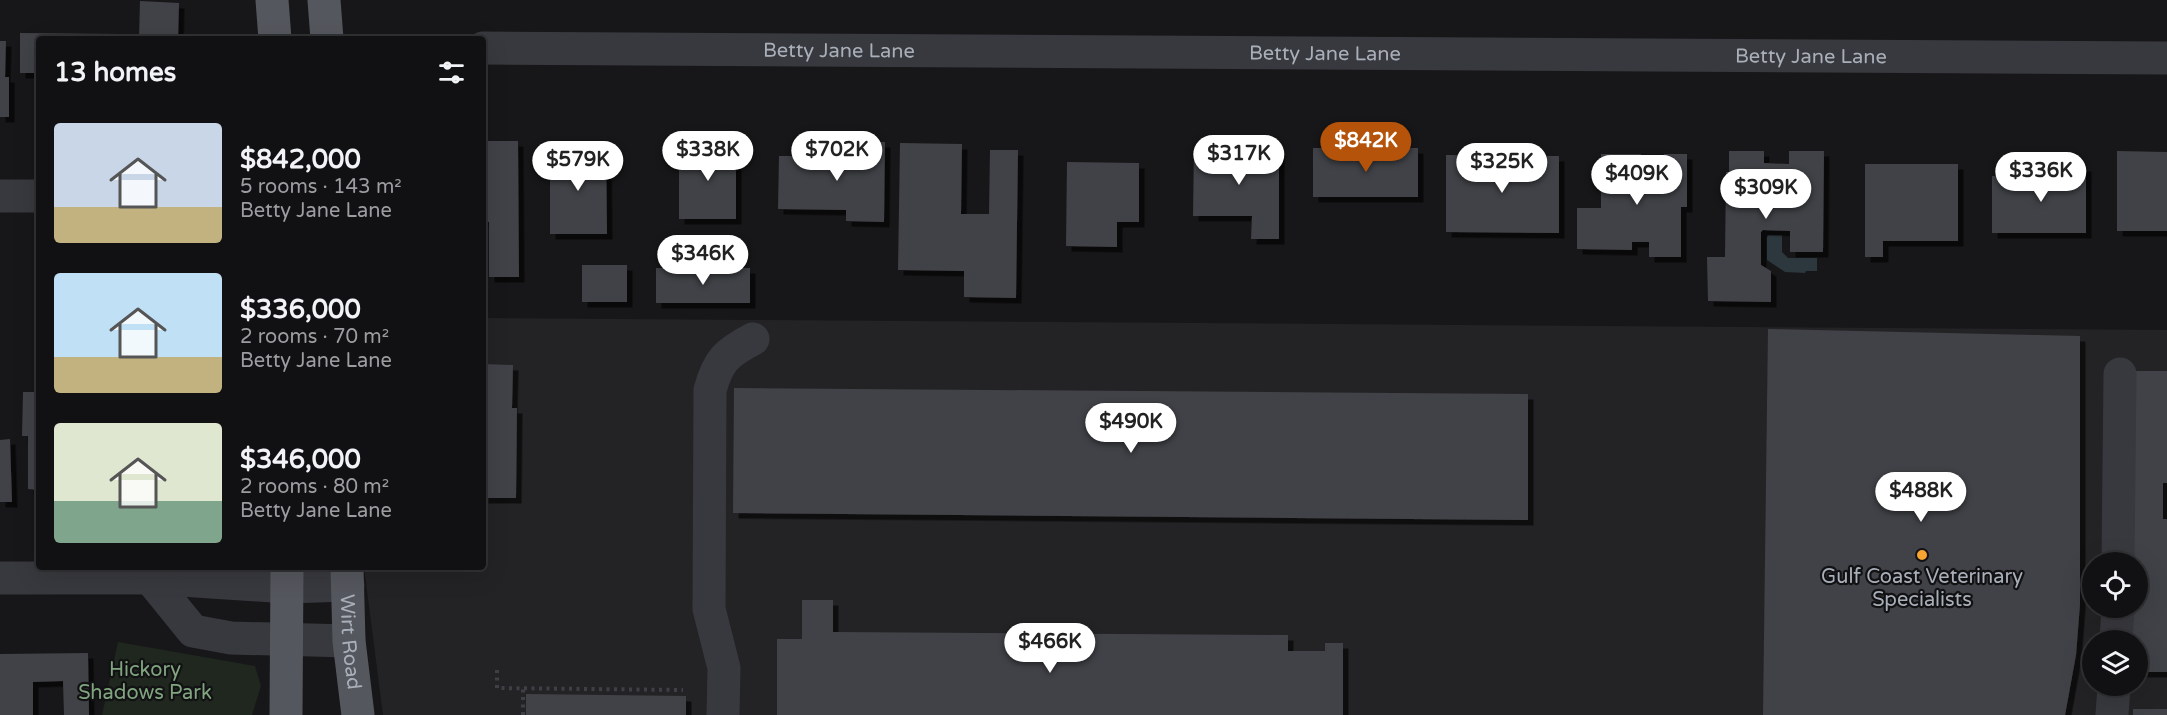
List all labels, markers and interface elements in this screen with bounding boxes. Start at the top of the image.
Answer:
street label: Betty Jane Lane [763,39,915,64]
street label: Betty Jane Lane [1249,42,1401,66]
street label: Betty Jane Lane [1735,44,1887,69]
icon: filters [435,56,468,89]
text: 13 homes [54,57,176,88]
pin: $842K [1324,122,1408,173]
text: $842K [1334,129,1398,153]
pin: $338K [666,131,750,182]
pin: $702K [795,131,879,182]
pin: $317K [1197,135,1281,186]
text: $338K [676,138,740,162]
text: $702K [805,138,869,162]
pin: $579K [536,141,620,192]
text: $317K [1207,142,1271,166]
pin: $325K [1460,143,1544,194]
text: $842,000 [240,144,361,175]
icon: home [102,147,174,219]
text: $579K [546,148,610,172]
text: $325K [1470,150,1534,174]
pin: $336K [1999,152,2083,203]
pin: $409K [1595,155,1679,206]
text: $336K [2009,159,2073,183]
text: $409K [1605,162,1669,186]
pin: $309K [1724,169,1808,220]
text: 5 rooms · 143 m² [240,175,402,199]
text: $309K [1734,176,1798,200]
text: Betty Jane Lane [240,199,392,223]
pin: $346K [661,235,745,286]
text: $346K [671,242,735,266]
text: $336,000 [240,294,361,325]
icon: home [102,297,174,369]
text: 2 rooms · 70 m² [240,325,389,349]
text: Betty Jane Lane [240,349,392,373]
pin: $490K [1089,403,1173,454]
text: $490K [1099,410,1163,434]
text: $346,000 [240,444,361,475]
icon: home [102,447,174,519]
pin: $488K [1879,472,1963,523]
text: 2 rooms · 80 m² [240,475,389,499]
text: $488K [1889,479,1953,503]
text: Betty Jane Lane [240,499,392,523]
marker: Gulf Coast Veterinary Specialists [1915,548,1929,562]
map controls [2082,552,2148,696]
button: locate [2082,552,2148,618]
place label: Gulf Coast Veterinary Specialists [1821,565,2023,612]
street label: Wirt Road [335,594,366,691]
pin: $466K [1008,623,1092,674]
text: $466K [1018,630,1082,654]
button: layers [2082,630,2148,696]
park label: Hickory Shadows Park [78,658,212,705]

